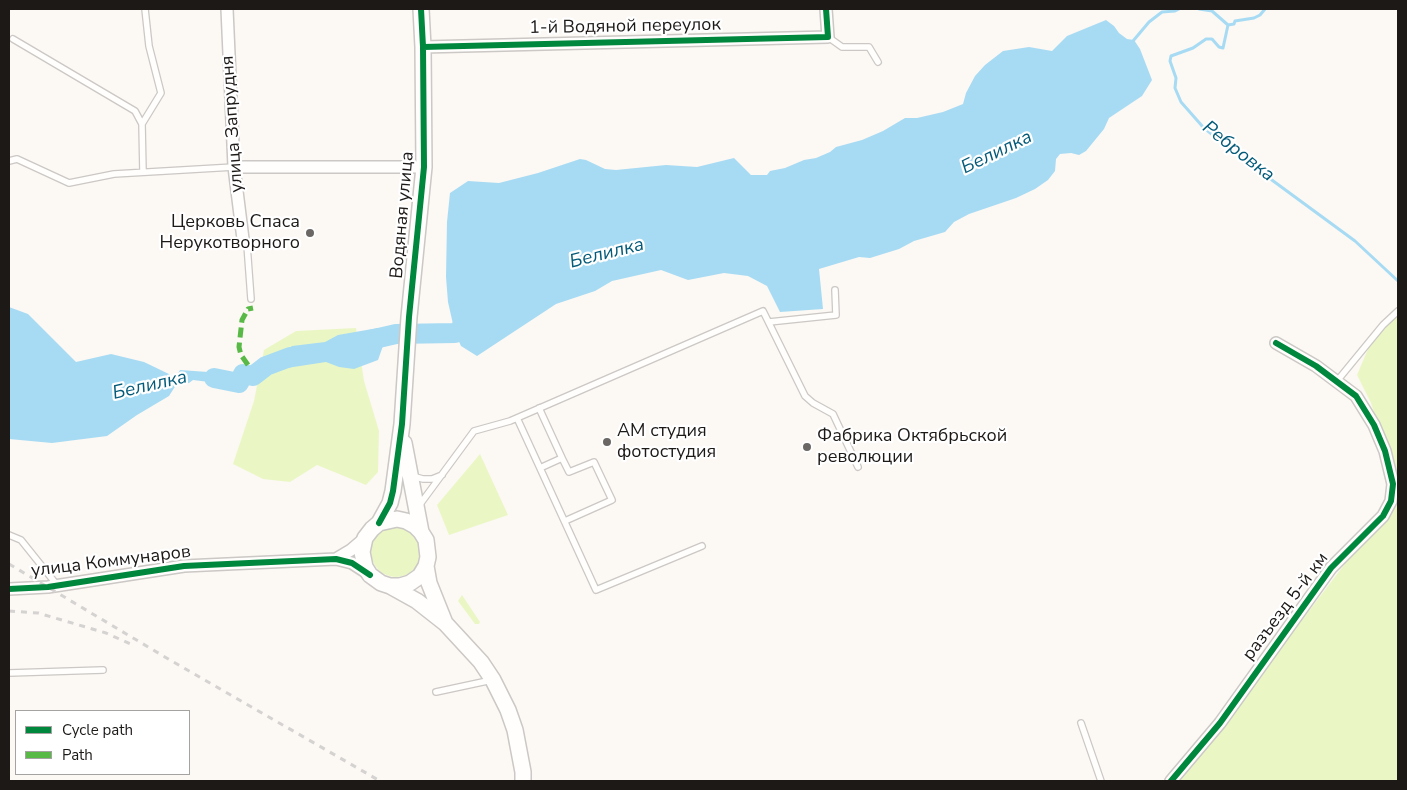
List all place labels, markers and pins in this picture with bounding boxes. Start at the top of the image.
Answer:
place label: Церковь Спаса Нерукотворного [159,212,300,254]
marker: Церковь Спаса Нерукотворного [304,227,316,239]
place label: АМ студия фотостудия [617,421,716,464]
place label: Фабрика Октябрьской революции [817,426,1007,468]
marker: АМ студия фотостудия [601,436,613,448]
marker: Фабрика Октябрьской революции [801,441,813,453]

